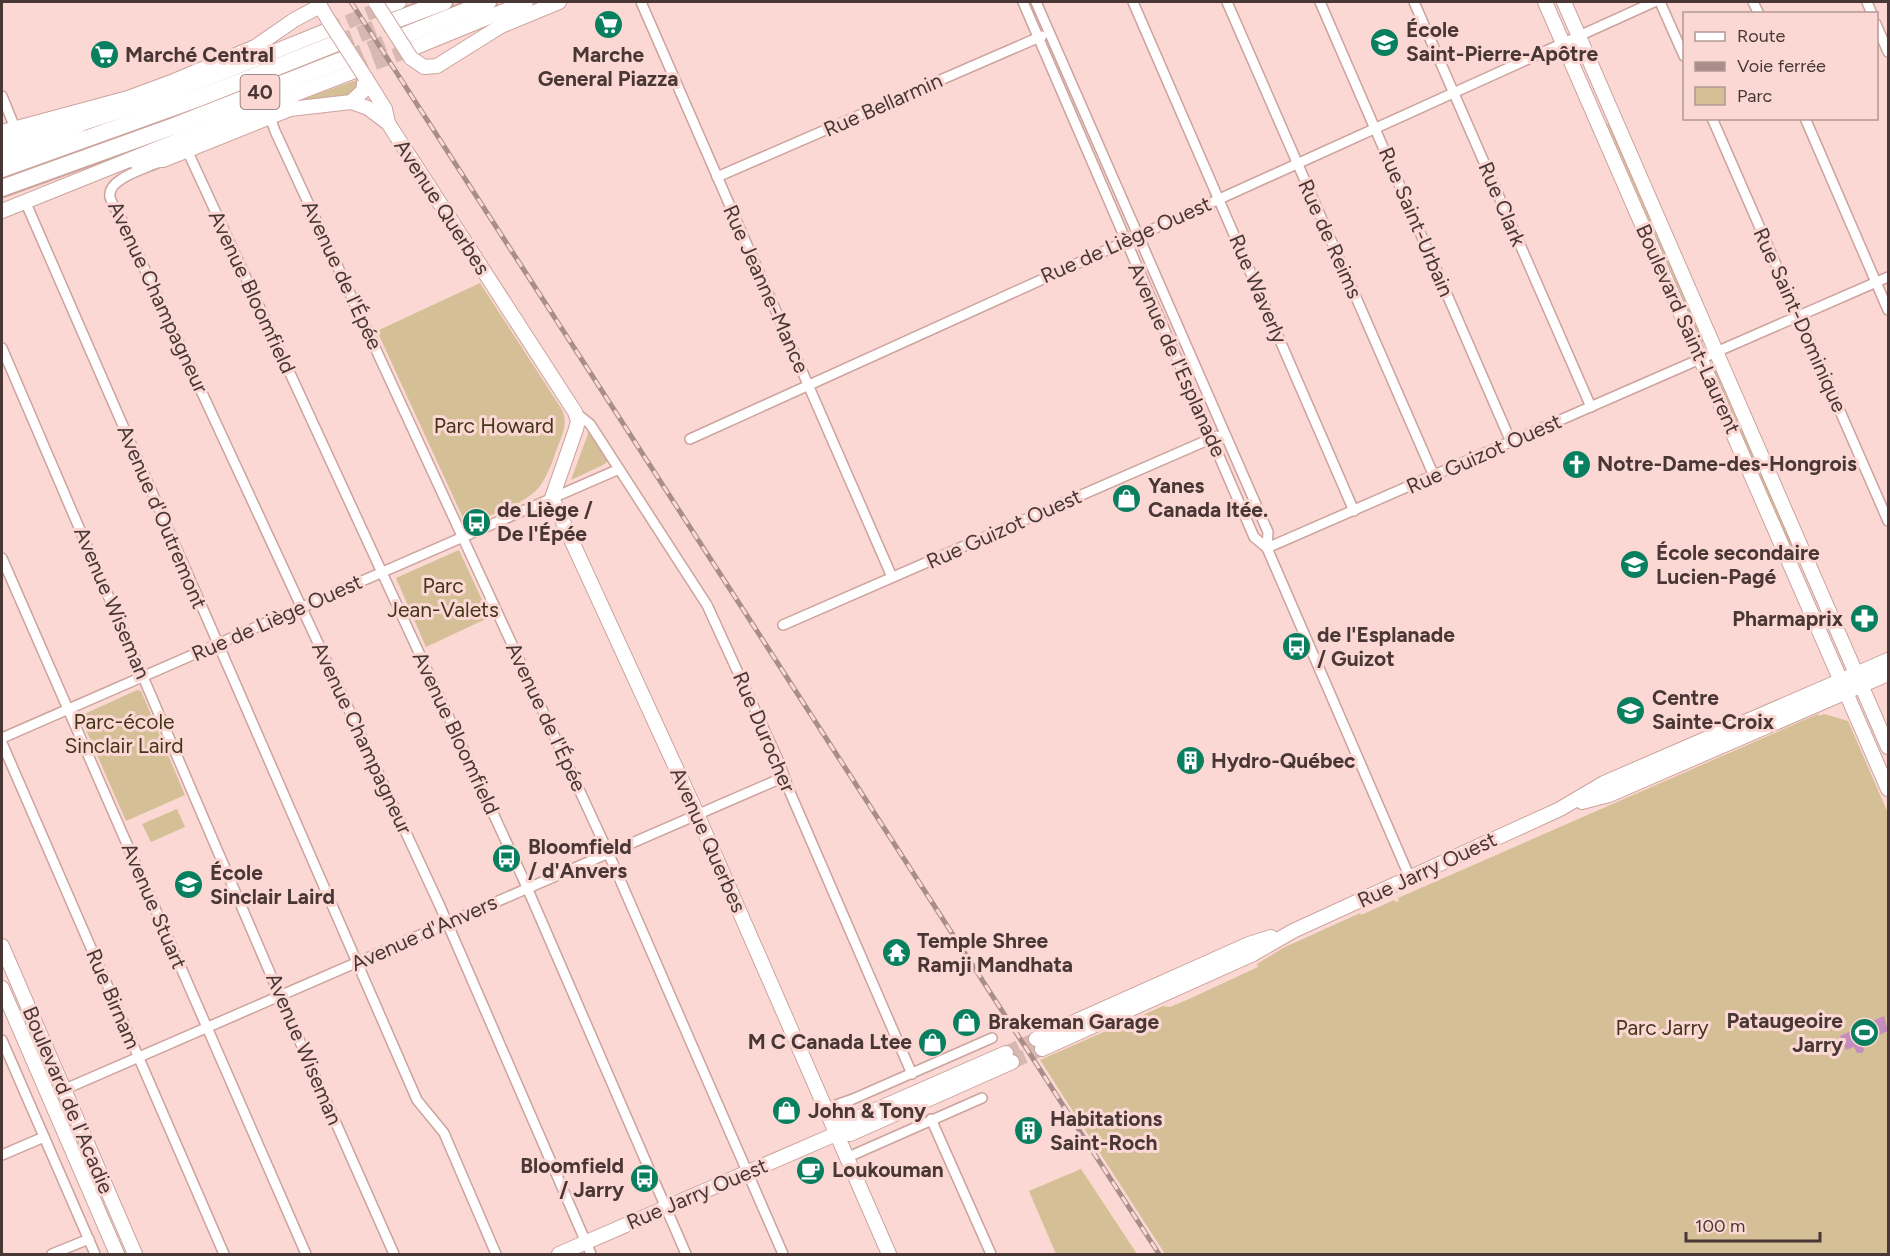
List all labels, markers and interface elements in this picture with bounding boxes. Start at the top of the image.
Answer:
supermarket icon: Marche General Piazza [592,8,624,40]
legend [1683,12,1878,120]
place label: École Saint-Pierre-Apôtre [1406,17,1599,66]
text: Route [1737,25,1786,47]
school or university icon: École Saint-Pierre-Apôtre [1369,26,1401,58]
supermarket icon: Marché Central [88,39,120,71]
place label: Marché Central [125,42,274,67]
place label: Marche General Piazza [538,42,678,91]
text: Voie ferrée [1737,55,1826,77]
street label: Rue Bellarmin [820,67,946,142]
road number: 40 [240,75,280,109]
text: Parc [1737,85,1773,107]
street label: Avenue Querbes [389,134,495,279]
street label: Rue Saint-Urbain [1374,143,1459,300]
street label: Rue Clark [1474,158,1532,251]
street label: Rue de Reims [1293,175,1368,302]
street label: Rue de Liège Ouest [1037,191,1215,288]
street label: Avenue de l'Épée [297,196,388,353]
street label: Avenue Champagneur [103,197,214,397]
street label: Rue Jeanne-Mance [718,201,815,377]
street label: Avenue Bloomfield [204,206,301,377]
street label: Boulevard Saint-Laurent [1631,220,1746,438]
street label: Rue Saint-Dominique [1748,223,1852,416]
street label: Rue Waverly [1224,230,1293,347]
street label: Avenue de l'Esplanade [1123,259,1232,461]
street label: Rue Guizot Ouest [1402,408,1565,499]
park label: Parc Howard [434,413,554,438]
street label: Avenue d'Outremont [112,421,212,612]
church icon: Notre-Dame-des-Hongrois [1560,448,1592,480]
place label: Notre-Dame-des-Hongrois [1597,451,1857,476]
place label: Yanes Canada ltée. [1148,473,1268,522]
shop icon: Yanes Canada ltée. [1111,482,1143,514]
street label: Rue Guizot Ouest [922,483,1085,574]
place label: de Liège / De l'Épée [497,497,593,546]
bus stop icon: de Liège / De l'Épée [460,506,492,538]
street label: Avenue Wiseman [69,523,156,683]
place label: École secondaire Lucien-Pagé [1656,540,1820,589]
school or university icon: École secondaire Lucien-Pagé [1619,549,1651,581]
street label: Rue de Liège Ouest [188,569,366,666]
park label: Parc Jean-Valets [387,573,499,622]
pharmacy icon: Pharmaprix [1848,603,1880,635]
place label: Pharmaprix [1732,606,1844,631]
place label: de l'Esplanade / Guizot [1317,622,1455,671]
bus stop icon: de l'Esplanade / Guizot [1280,631,1312,663]
street label: Avenue Champagneur [307,638,418,838]
street label: Avenue de l'Épée [501,638,592,795]
street label: Avenue Bloomfield [408,647,505,818]
street label: Rue Durocher [728,668,801,796]
place label: Centre Sainte-Croix [1652,685,1775,734]
school or university icon: Centre Sainte-Croix [1615,694,1647,726]
park label: Parc-école Sinclair Laird [64,709,184,758]
building icon: Hydro-Québec [1174,745,1206,777]
place label: Hydro-Québec [1211,748,1356,773]
street label: Avenue Querbes [665,763,752,916]
street label: Rue Jarry Ouest [1353,826,1500,913]
place label: Bloomfield / d'Anvers [528,834,632,883]
street label: Avenue Stuart [117,839,192,973]
bus stop icon: Bloomfield / d'Anvers [491,843,523,875]
place label: École Sinclair Laird [210,860,335,909]
school or university icon: École Sinclair Laird [173,869,205,901]
street label: Avenue d'Anvers [347,889,501,976]
place label: Temple Shree Ramji Mandhata [917,928,1073,977]
temple icon: Temple Shree Ramji Mandhata [880,937,912,969]
street label: Rue Birnam [81,945,146,1053]
street label: Avenue Wiseman [261,969,348,1129]
street label: Boulevard de l'Acadie [18,1002,119,1197]
shop icon: Brakeman Garage [951,1006,983,1038]
place label: Pataugeoire Jarry [1726,1008,1844,1057]
place label: Brakeman Garage [988,1009,1159,1034]
park label: Parc Jarry [1615,1015,1709,1040]
sports icon: Pataugeoire Jarry [1848,1017,1880,1049]
shop icon: M C Canada Ltee [917,1026,949,1058]
place label: M C Canada Ltee [748,1029,912,1054]
shop icon: John & Tony [771,1095,803,1127]
place label: John & Tony [808,1098,927,1123]
place label: Habitations Saint-Roch [1050,1106,1162,1155]
building icon: Habitations Saint-Roch [1013,1115,1045,1147]
place label: Bloomfield / Jarry [520,1153,625,1202]
street label: Rue Jarry Ouest [623,1153,771,1234]
cafe icon: Loukouman [795,1154,827,1186]
place label: Loukouman [832,1157,944,1182]
bus stop icon: Bloomfield / Jarry [629,1162,661,1194]
scale bar [1686,1205,1820,1243]
text: 100 m [1695,1215,1745,1237]

